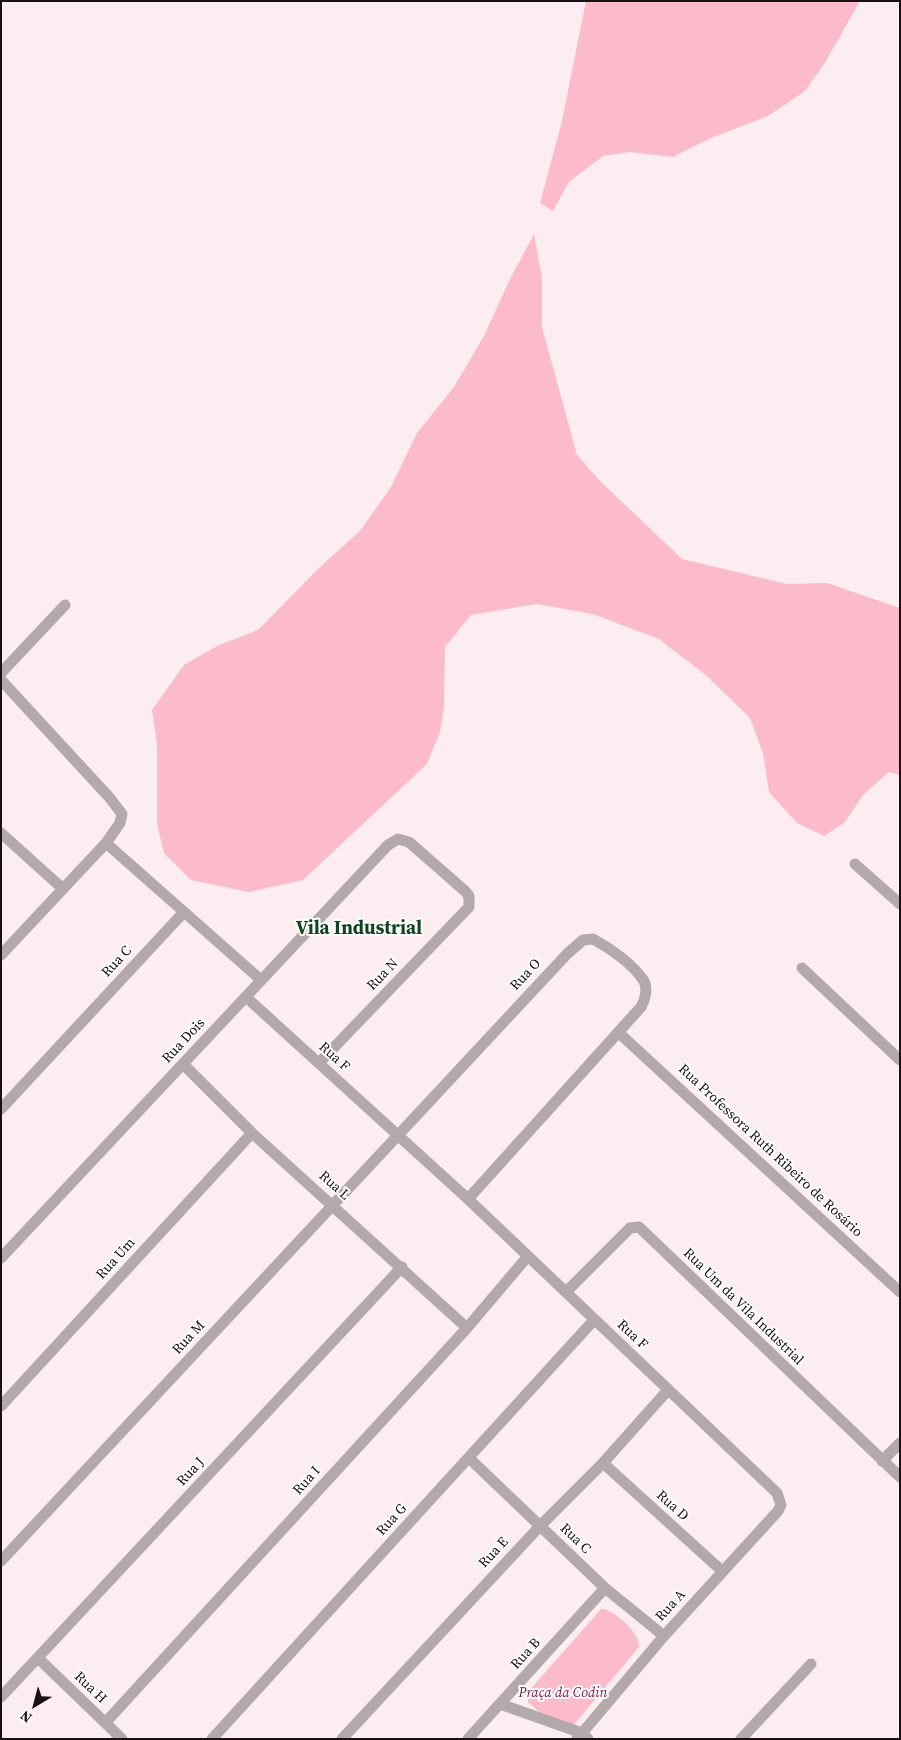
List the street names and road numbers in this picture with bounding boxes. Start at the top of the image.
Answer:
street label: Rua C [98,943,136,981]
street label: Rua N [364,956,402,994]
street label: Rua O [507,956,545,994]
street label: Rua Dois [159,1015,209,1067]
street label: Rua F [315,1039,353,1075]
street label: Rua Professora Ruth Ribeiro de Rosário [674,1061,866,1241]
street label: Rua L [315,1168,353,1204]
street label: Rua Um [93,1235,139,1283]
street label: Rua Um da Vila Industrial [679,1245,807,1369]
street label: Rua F [613,1317,651,1353]
street label: Rua M [169,1318,209,1358]
street label: Rua J [174,1454,208,1490]
street label: Rua I [290,1463,324,1499]
street label: Rua D [652,1487,692,1525]
street label: Rua G [373,1501,411,1539]
street label: Rua C [556,1520,594,1558]
street label: Rua E [476,1534,512,1572]
street label: Rua A [652,1587,690,1625]
street label: Rua B [508,1635,544,1673]
street label: Rua H [70,1669,110,1707]

